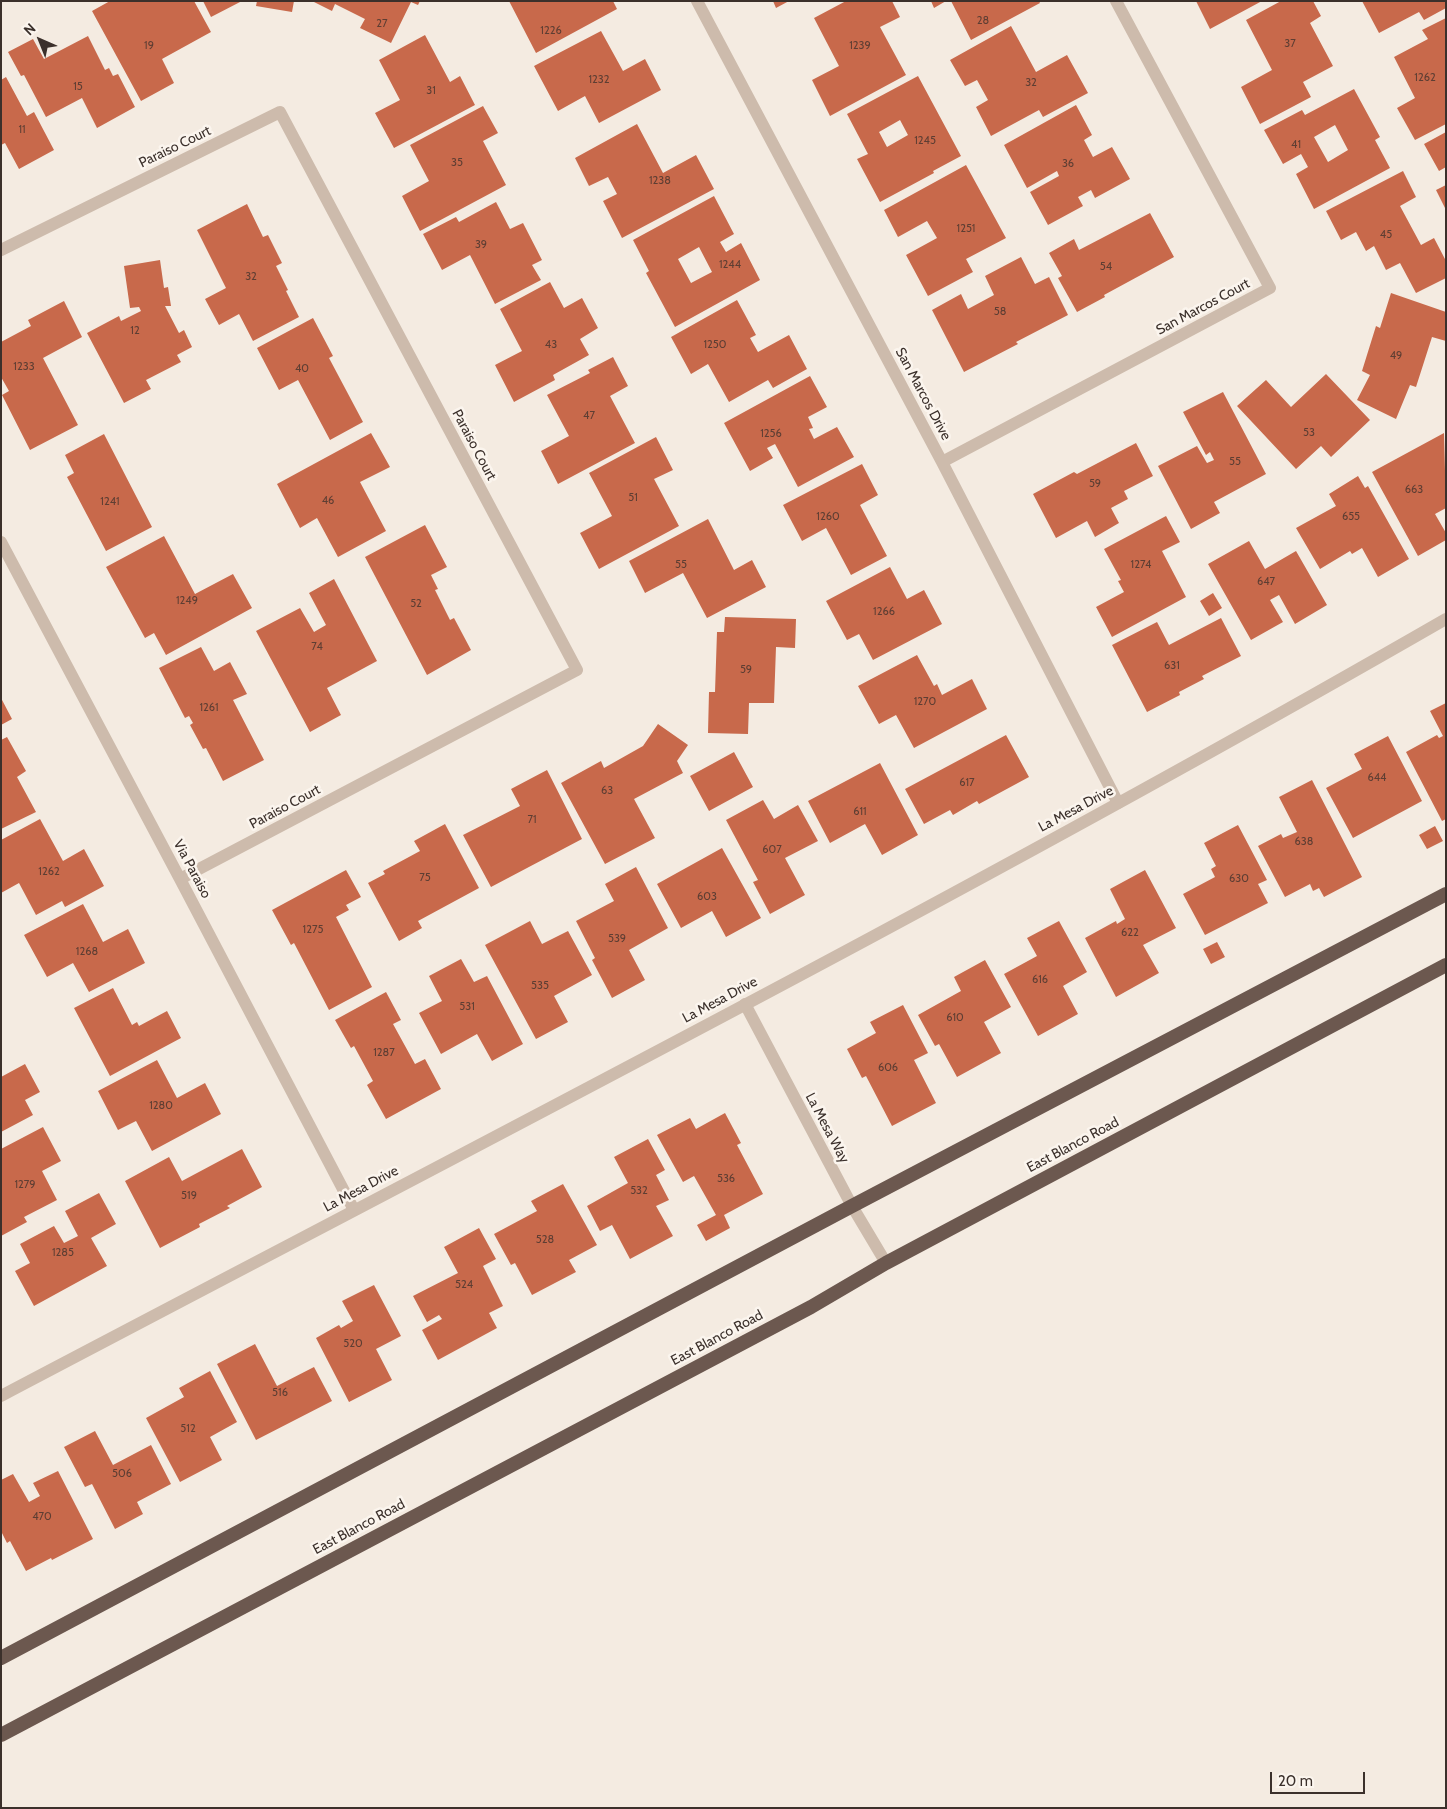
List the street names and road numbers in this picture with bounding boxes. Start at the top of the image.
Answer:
street label: Paraiso Court [136,122,214,172]
street label: San Marcos Court [1153,275,1253,339]
street label: San Marcos Drive [892,345,954,443]
street label: Paraiso Court [448,407,500,483]
street label: Paraiso Court [247,781,323,833]
street label: La Mesa Drive [1036,782,1116,836]
street label: Via Paraiso [170,837,214,901]
street label: La Mesa Drive [680,973,760,1027]
street label: La Mesa Way [801,1090,853,1166]
street label: East Blanco Road [1024,1114,1122,1176]
street label: La Mesa Drive [321,1162,401,1216]
street label: East Blanco Road [668,1307,766,1369]
street label: East Blanco Road [310,1496,408,1558]

